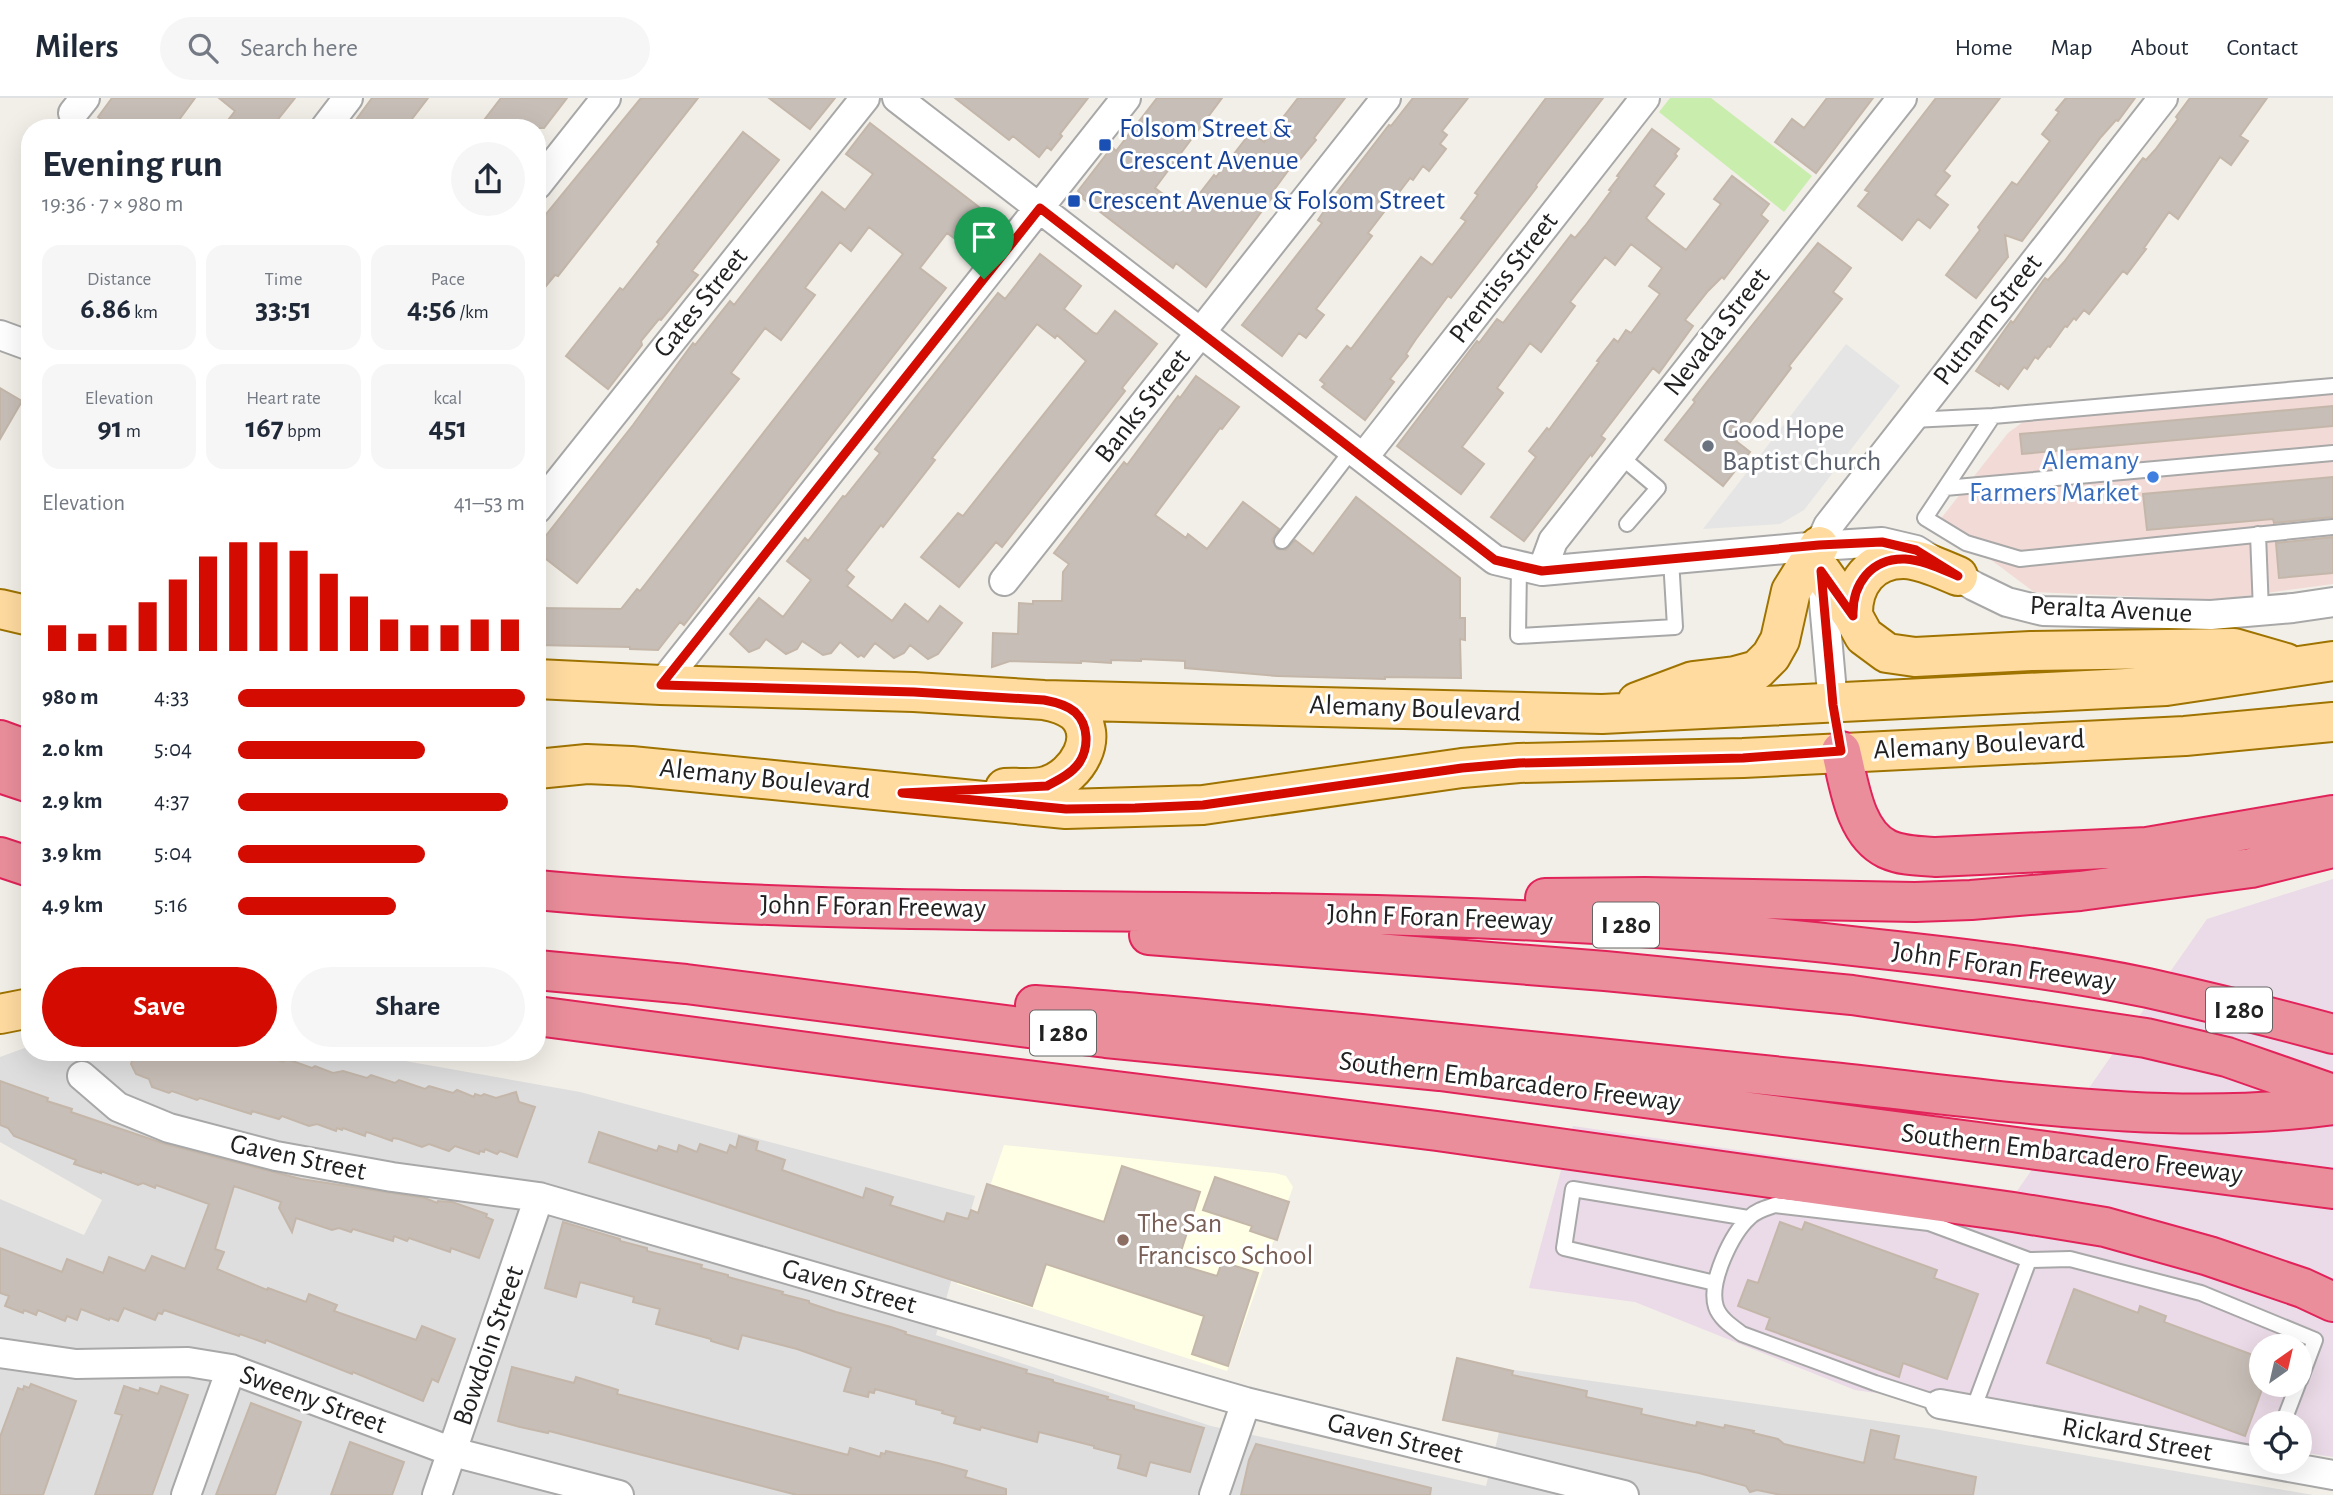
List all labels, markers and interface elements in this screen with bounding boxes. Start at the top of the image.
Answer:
search box [160,17,650,80]
icon: search [184,29,222,67]
text: Milers [35,31,118,64]
text: Search here [240,35,358,61]
text: Home [1955,36,2013,60]
text: Map [2051,36,2093,60]
text: About [2131,36,2188,60]
text: Contact [2226,36,2298,60]
place label: Folsom Street & Crescent Avenue [1119,115,1299,175]
marker: Folsom Street & Crescent Avenue [1097,137,1113,153]
button: share [451,142,525,216]
text: Evening run [42,146,223,184]
place label: Crescent Avenue & Folsom Street [1088,187,1445,215]
text: 19:36 · 7 × 980 m [42,193,183,216]
marker: Crescent Avenue & Folsom Street [1066,193,1082,209]
pin [954,207,1014,279]
street label: Prentiss Street [1444,207,1564,349]
icon: arrive [965,218,1003,256]
street label: Gates Street [649,243,753,363]
street label: Putnam Street [1929,249,2048,391]
street label: Nevada Street [1659,263,1775,401]
text: Distance [87,270,151,289]
text: Time [265,270,302,289]
text: Pace [431,270,465,289]
text: 6.86 [80,294,131,324]
text: 33:51 [255,294,312,324]
text: 4:56 [407,294,456,324]
text: km [131,303,158,322]
text: /km [456,303,489,322]
street label: Banks Street [1090,344,1196,468]
text: Elevation [85,389,154,408]
text: Heart rate [246,389,321,408]
text: kcal [433,389,462,408]
text: 91 [97,413,123,443]
text: 167 [246,413,284,443]
text: 451 [428,413,467,443]
place label: Good Hope Baptist Church [1722,416,1881,476]
text: m [123,422,141,441]
text: bpm [284,422,321,441]
marker: Good Hope Baptist Church [1700,438,1716,454]
place label: Alemany Farmers Market [1969,447,2139,507]
marker: Alemany Farmers Market [2145,469,2161,485]
text: Elevation [42,492,125,515]
text: 41–53 m [454,492,525,515]
street label: Peralta Avenue [2029,592,2193,628]
text: 980 m [42,686,98,709]
text: 4:33 [154,686,189,709]
street label: Alemany Boulevard [1309,691,1521,727]
street label: Alemany Boulevard [1873,725,2085,765]
text: 2.0 km [42,738,104,761]
text: 5:04 [154,738,192,761]
street label: Alemany Boulevard [658,754,872,804]
text: 2.9 km [42,790,103,813]
text: 4:37 [154,790,189,813]
text: 3.9 km [42,842,102,865]
text: 5:04 [154,842,192,865]
street label: John F Foran Freeway [760,891,986,923]
text: 4.9 km [42,894,103,917]
text: 5:16 [154,894,188,917]
street label: John F Foran Freeway [1327,900,1553,936]
road number: I 280 [1593,902,1659,947]
street label: John F Foran Freeway [1890,937,2118,997]
button: Save [42,967,277,1047]
button: Share [291,967,525,1047]
road number: I 280 [2206,988,2272,1032]
road number: I 280 [1030,1010,1096,1056]
street label: Southern Embarcadero Freeway [1338,1047,1682,1117]
street label: Southern Embarcadero Freeway [1900,1119,2244,1189]
street label: Gaven Street [227,1130,369,1186]
place label: The San Francisco School [1137,1210,1313,1270]
marker: The San Francisco School [1115,1232,1131,1248]
street label: Gaven Street [779,1254,919,1320]
street label: Bowdoin Street [449,1263,529,1429]
north arrow [2249,1334,2312,1396]
map controls [2249,1334,2312,1474]
street label: Sweeny Street [236,1361,390,1439]
street label: Gaven Street [1324,1409,1466,1469]
button: locate [2249,1411,2312,1474]
street label: Rickard Street [2060,1413,2214,1467]

